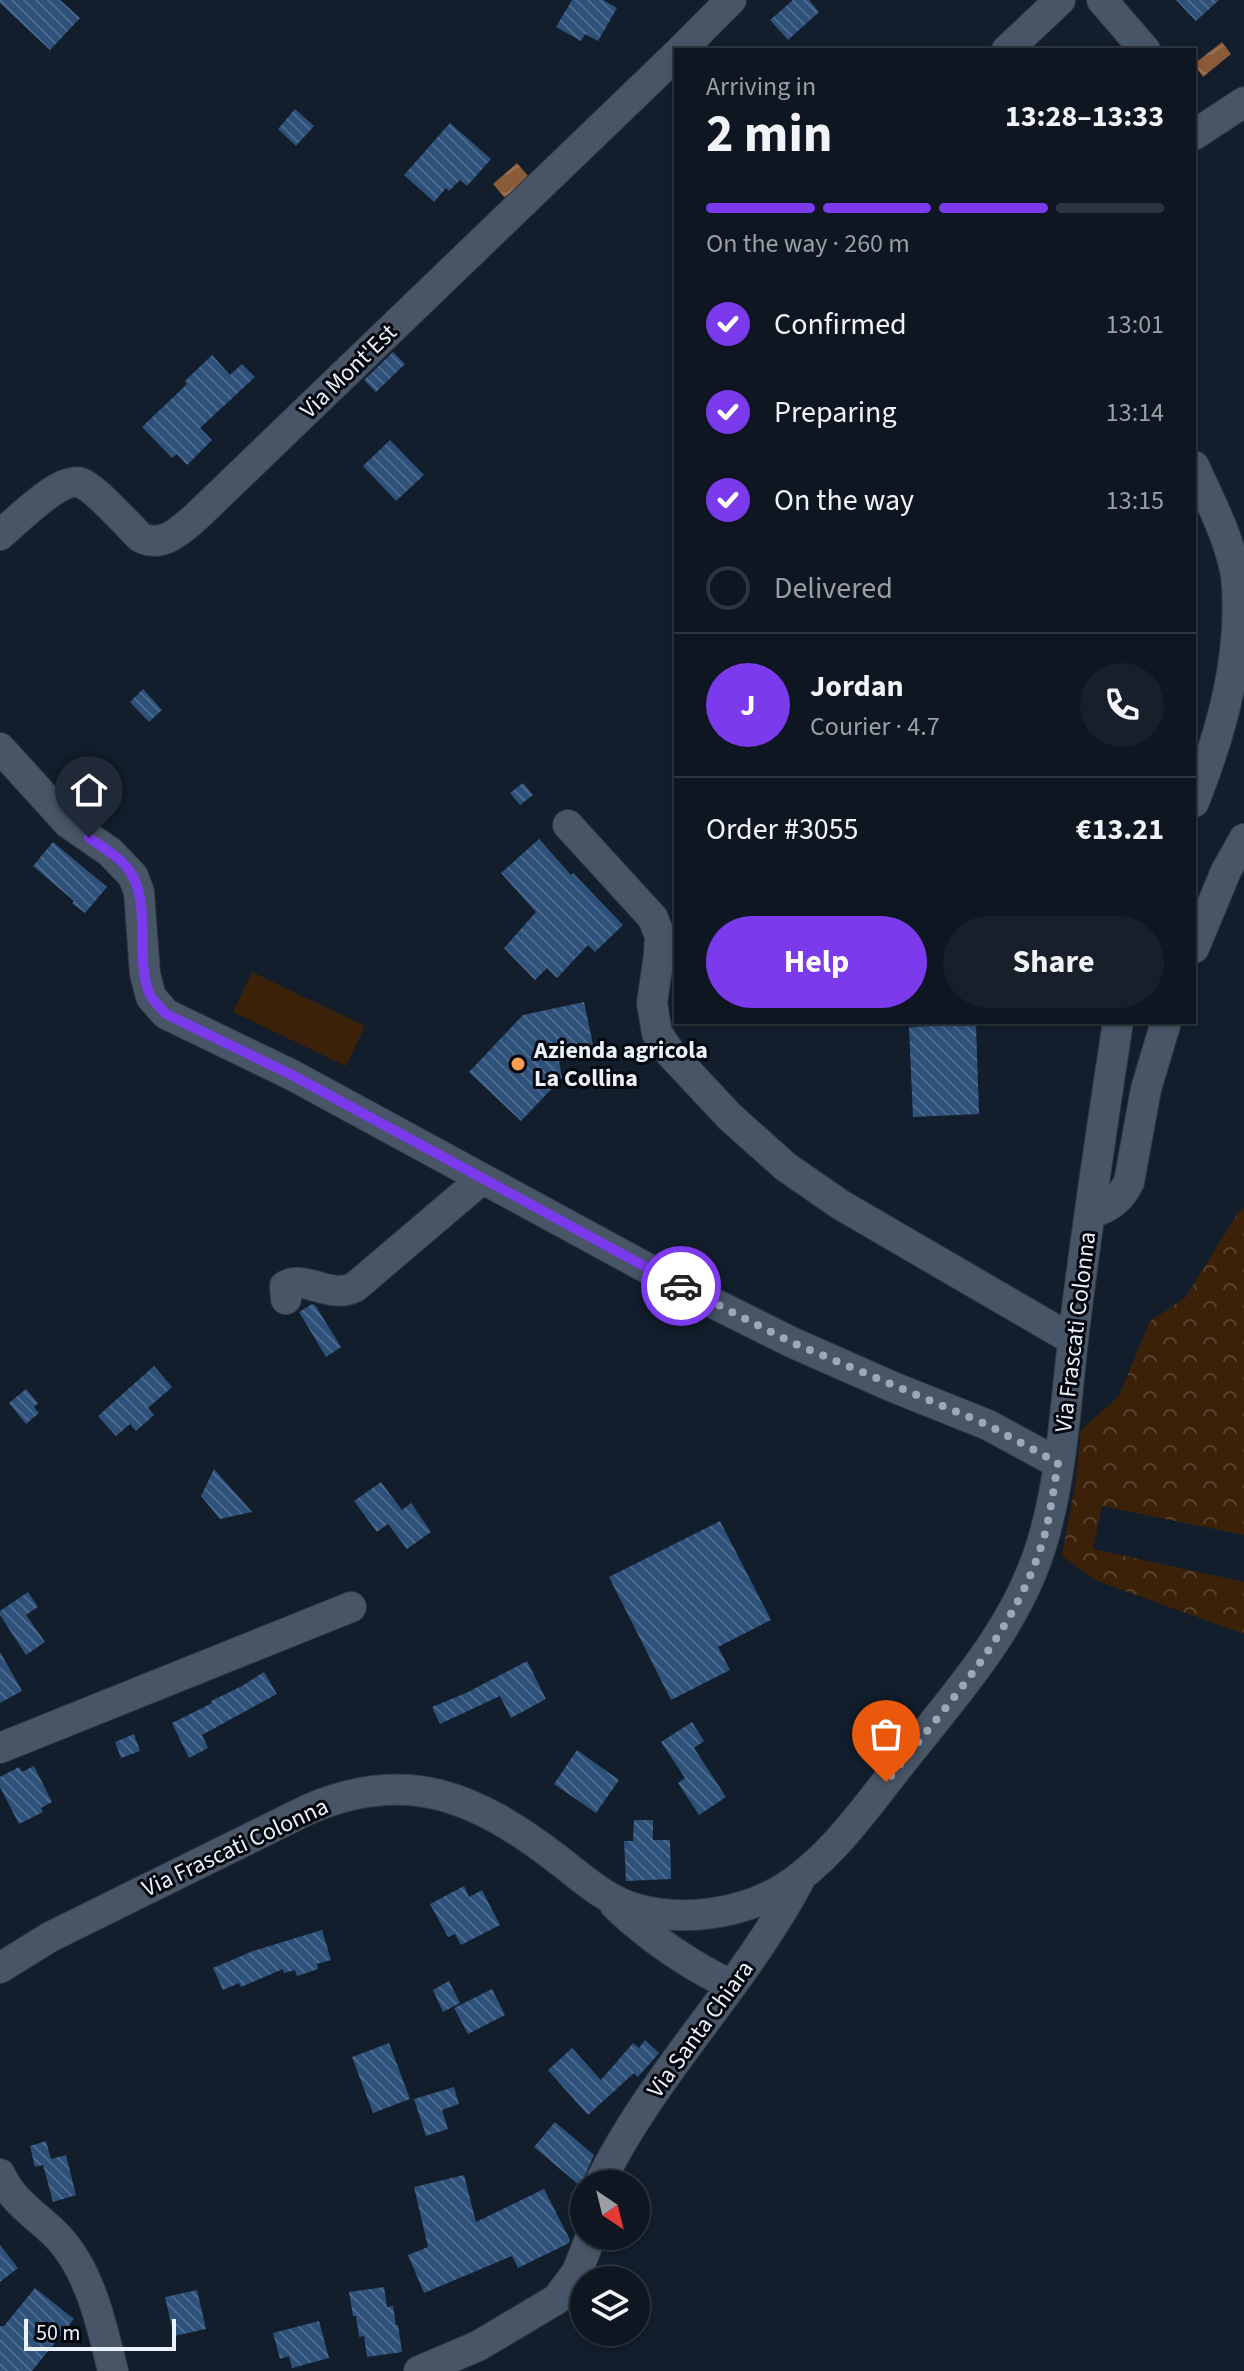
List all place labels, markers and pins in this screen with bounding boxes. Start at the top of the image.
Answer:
pin [55,756,123,838]
place label: Azienda agricola La Collina [533,1033,708,1096]
marker: Azienda agricola La Collina [509,1055,527,1073]
pin [852,1700,920,1782]

